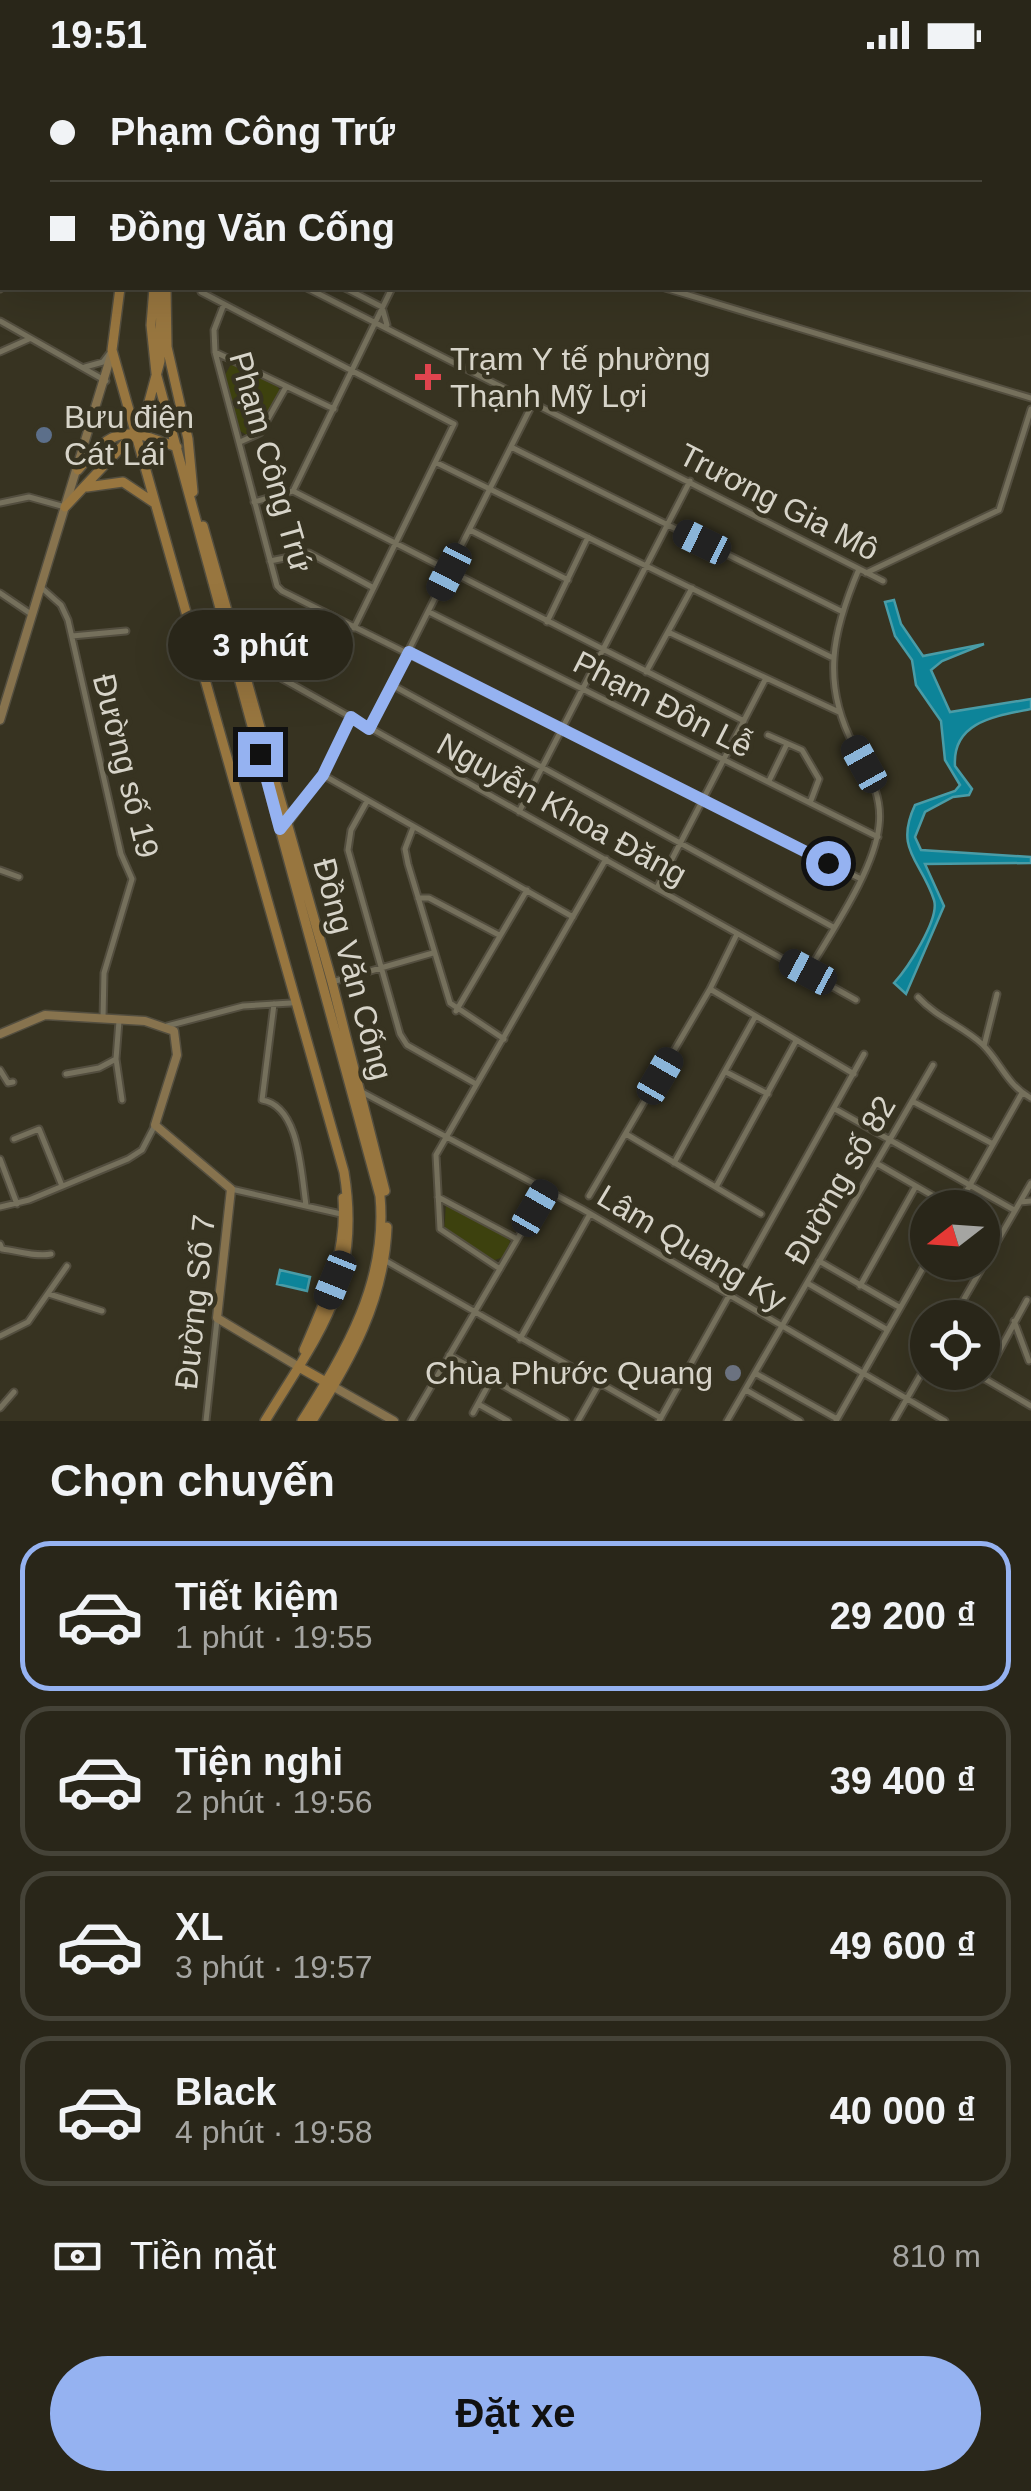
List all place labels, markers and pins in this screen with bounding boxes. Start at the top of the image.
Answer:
place label: Trạm Y tế phường Thạnh Mỹ Lợi [450,341,711,414]
marker: Trạm Y tế phường Thạnh Mỹ Lợi [415,364,441,390]
place label: Bưu điện Cát Lái [64,399,194,472]
marker: Bưu điện Cát Lái [33,424,55,446]
place label: Chùa Phước Quang [425,1355,713,1391]
marker: Chùa Phước Quang [722,1362,744,1384]

